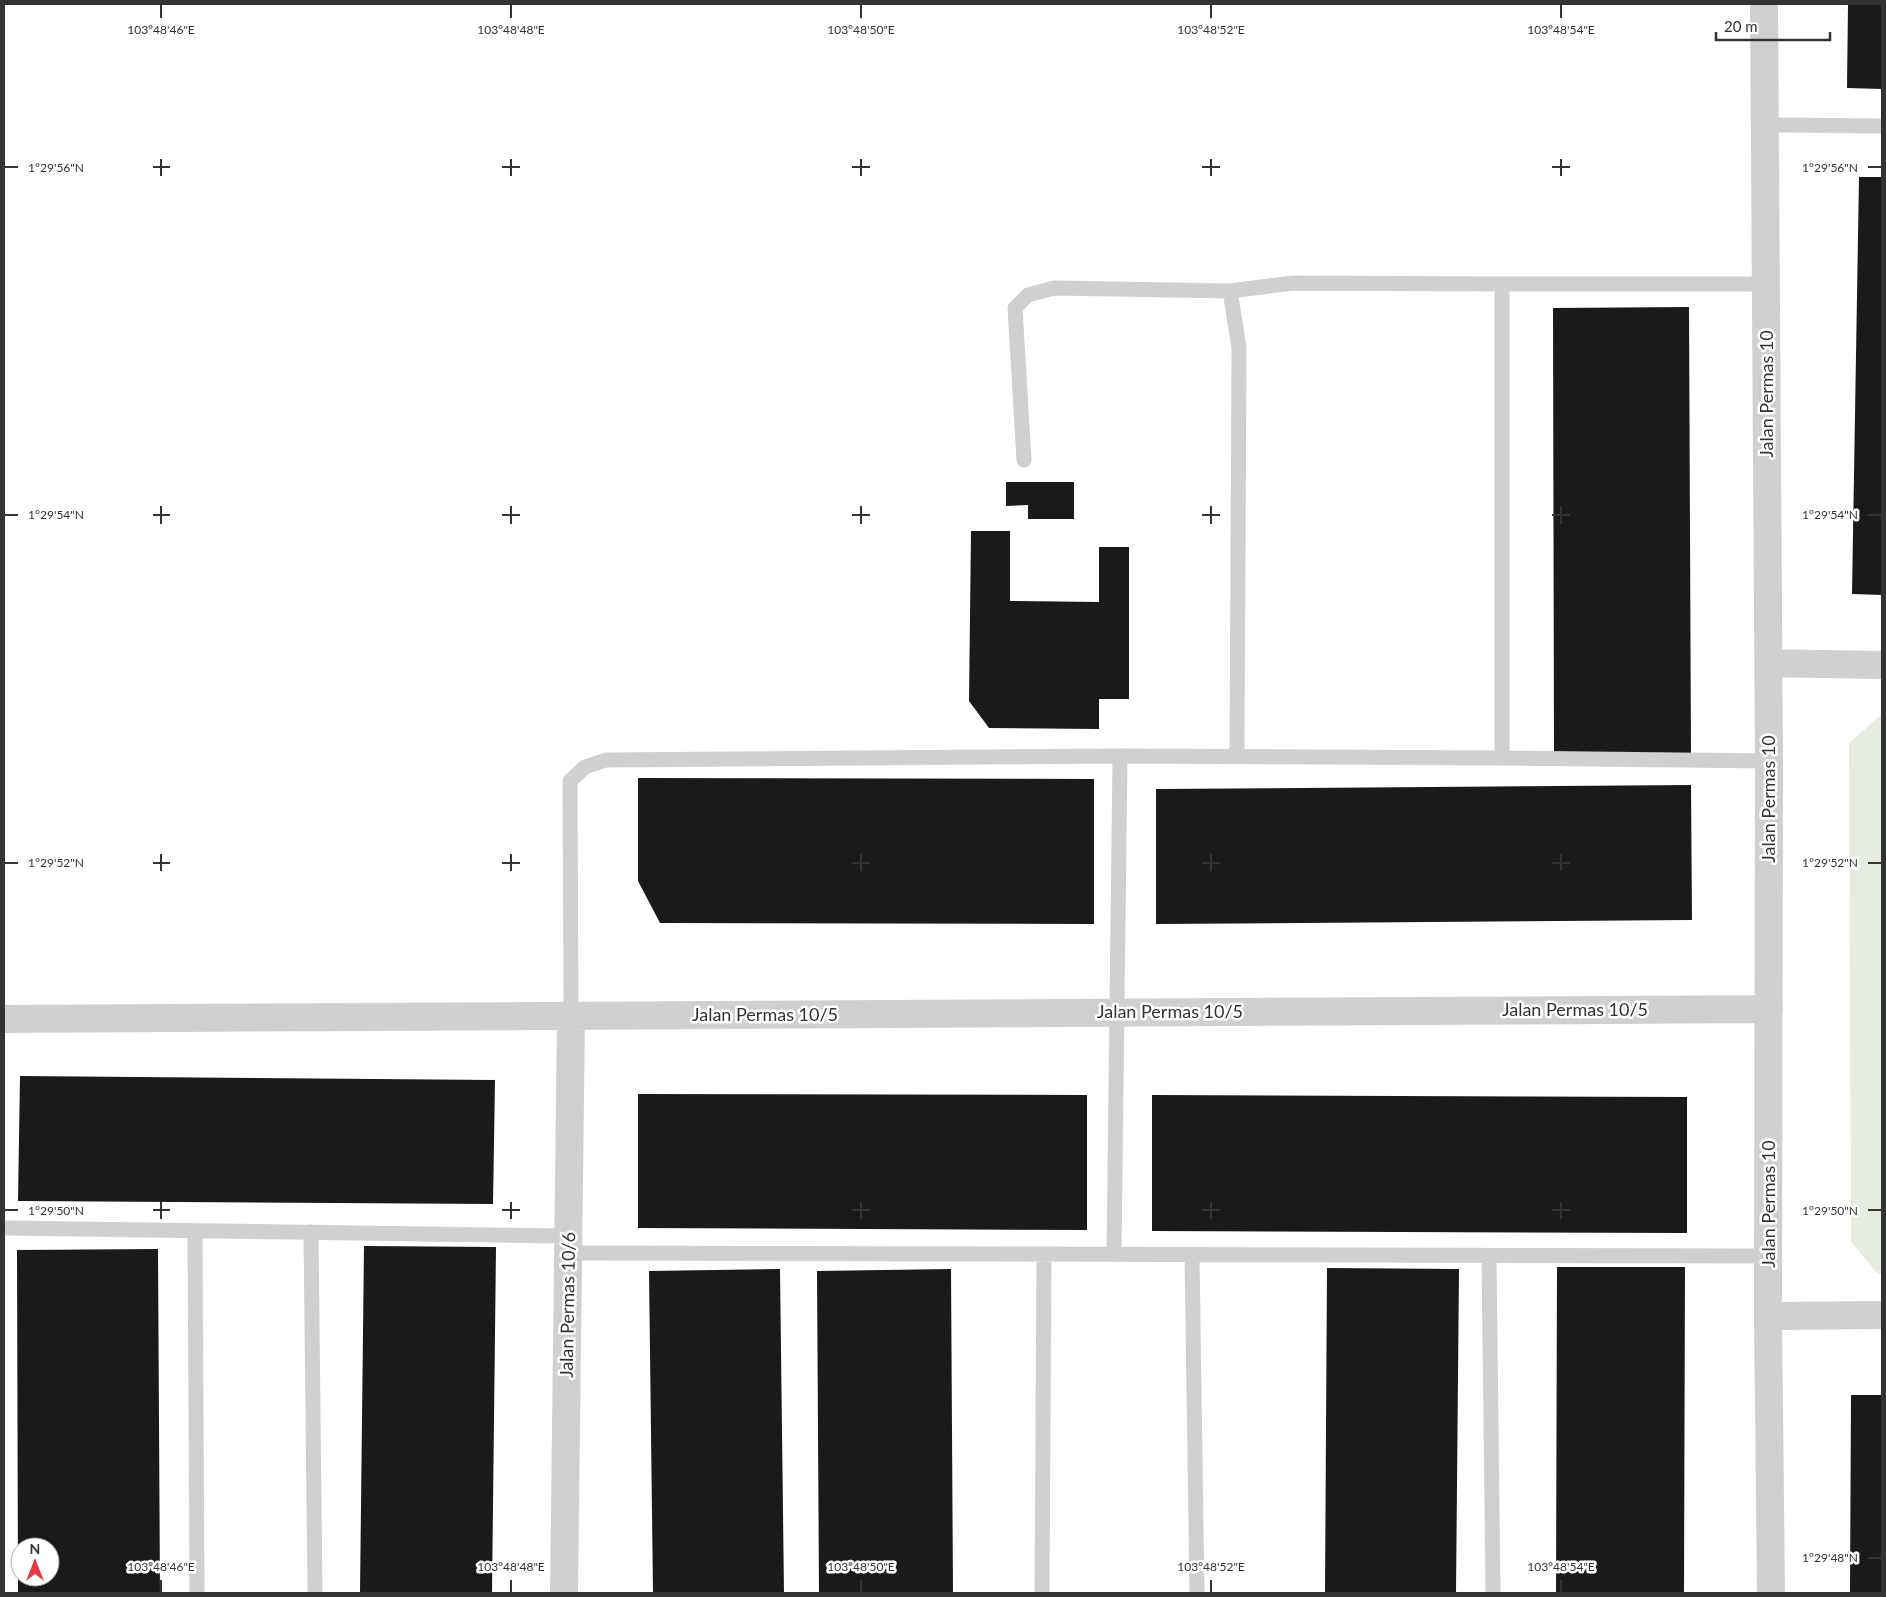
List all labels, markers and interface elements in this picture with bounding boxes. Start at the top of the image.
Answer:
scale bar [1716,10,1830,42]
text: 20 m [1724,17,1758,35]
text: 103°48'46"E [127,22,195,37]
text: 103°48'48"E [477,22,545,37]
text: 103°48'50"E [827,22,895,37]
text: 103°48'52"E [1177,22,1245,37]
text: 103°48'54"E [1527,22,1595,37]
text: 1°29'56"N [28,160,84,175]
text: 1°29'56"N [1802,160,1858,175]
street label: Jalan Permas 10 [1755,330,1777,458]
text: 1°29'54"N [28,507,84,522]
text: 1°29'54"N [1802,507,1858,522]
street label: Jalan Permas 10 [1757,735,1779,863]
text: 1°29'52"N [28,855,84,870]
text: 1°29'52"N [1802,855,1858,870]
street label: Jalan Permas 10/5 [1502,998,1648,1020]
street label: Jalan Permas 10/5 [1097,1000,1243,1022]
street label: Jalan Permas 10/5 [692,1003,838,1025]
street label: Jalan Permas 10 [1757,1140,1779,1268]
text: 1°29'50"N [28,1203,84,1218]
text: 1°29'50"N [1802,1203,1858,1218]
street label: Jalan Permas 10/6 [555,1232,579,1378]
north arrow [10,1537,60,1587]
text: N [30,1540,40,1557]
text: 1°29'48"N [1802,1550,1858,1565]
text: 103°48'46"E [127,1559,195,1574]
text: 103°48'48"E [477,1559,545,1574]
text: 103°48'50"E [827,1559,895,1574]
text: 103°48'52"E [1177,1559,1245,1574]
text: 103°48'54"E [1527,1559,1595,1574]

